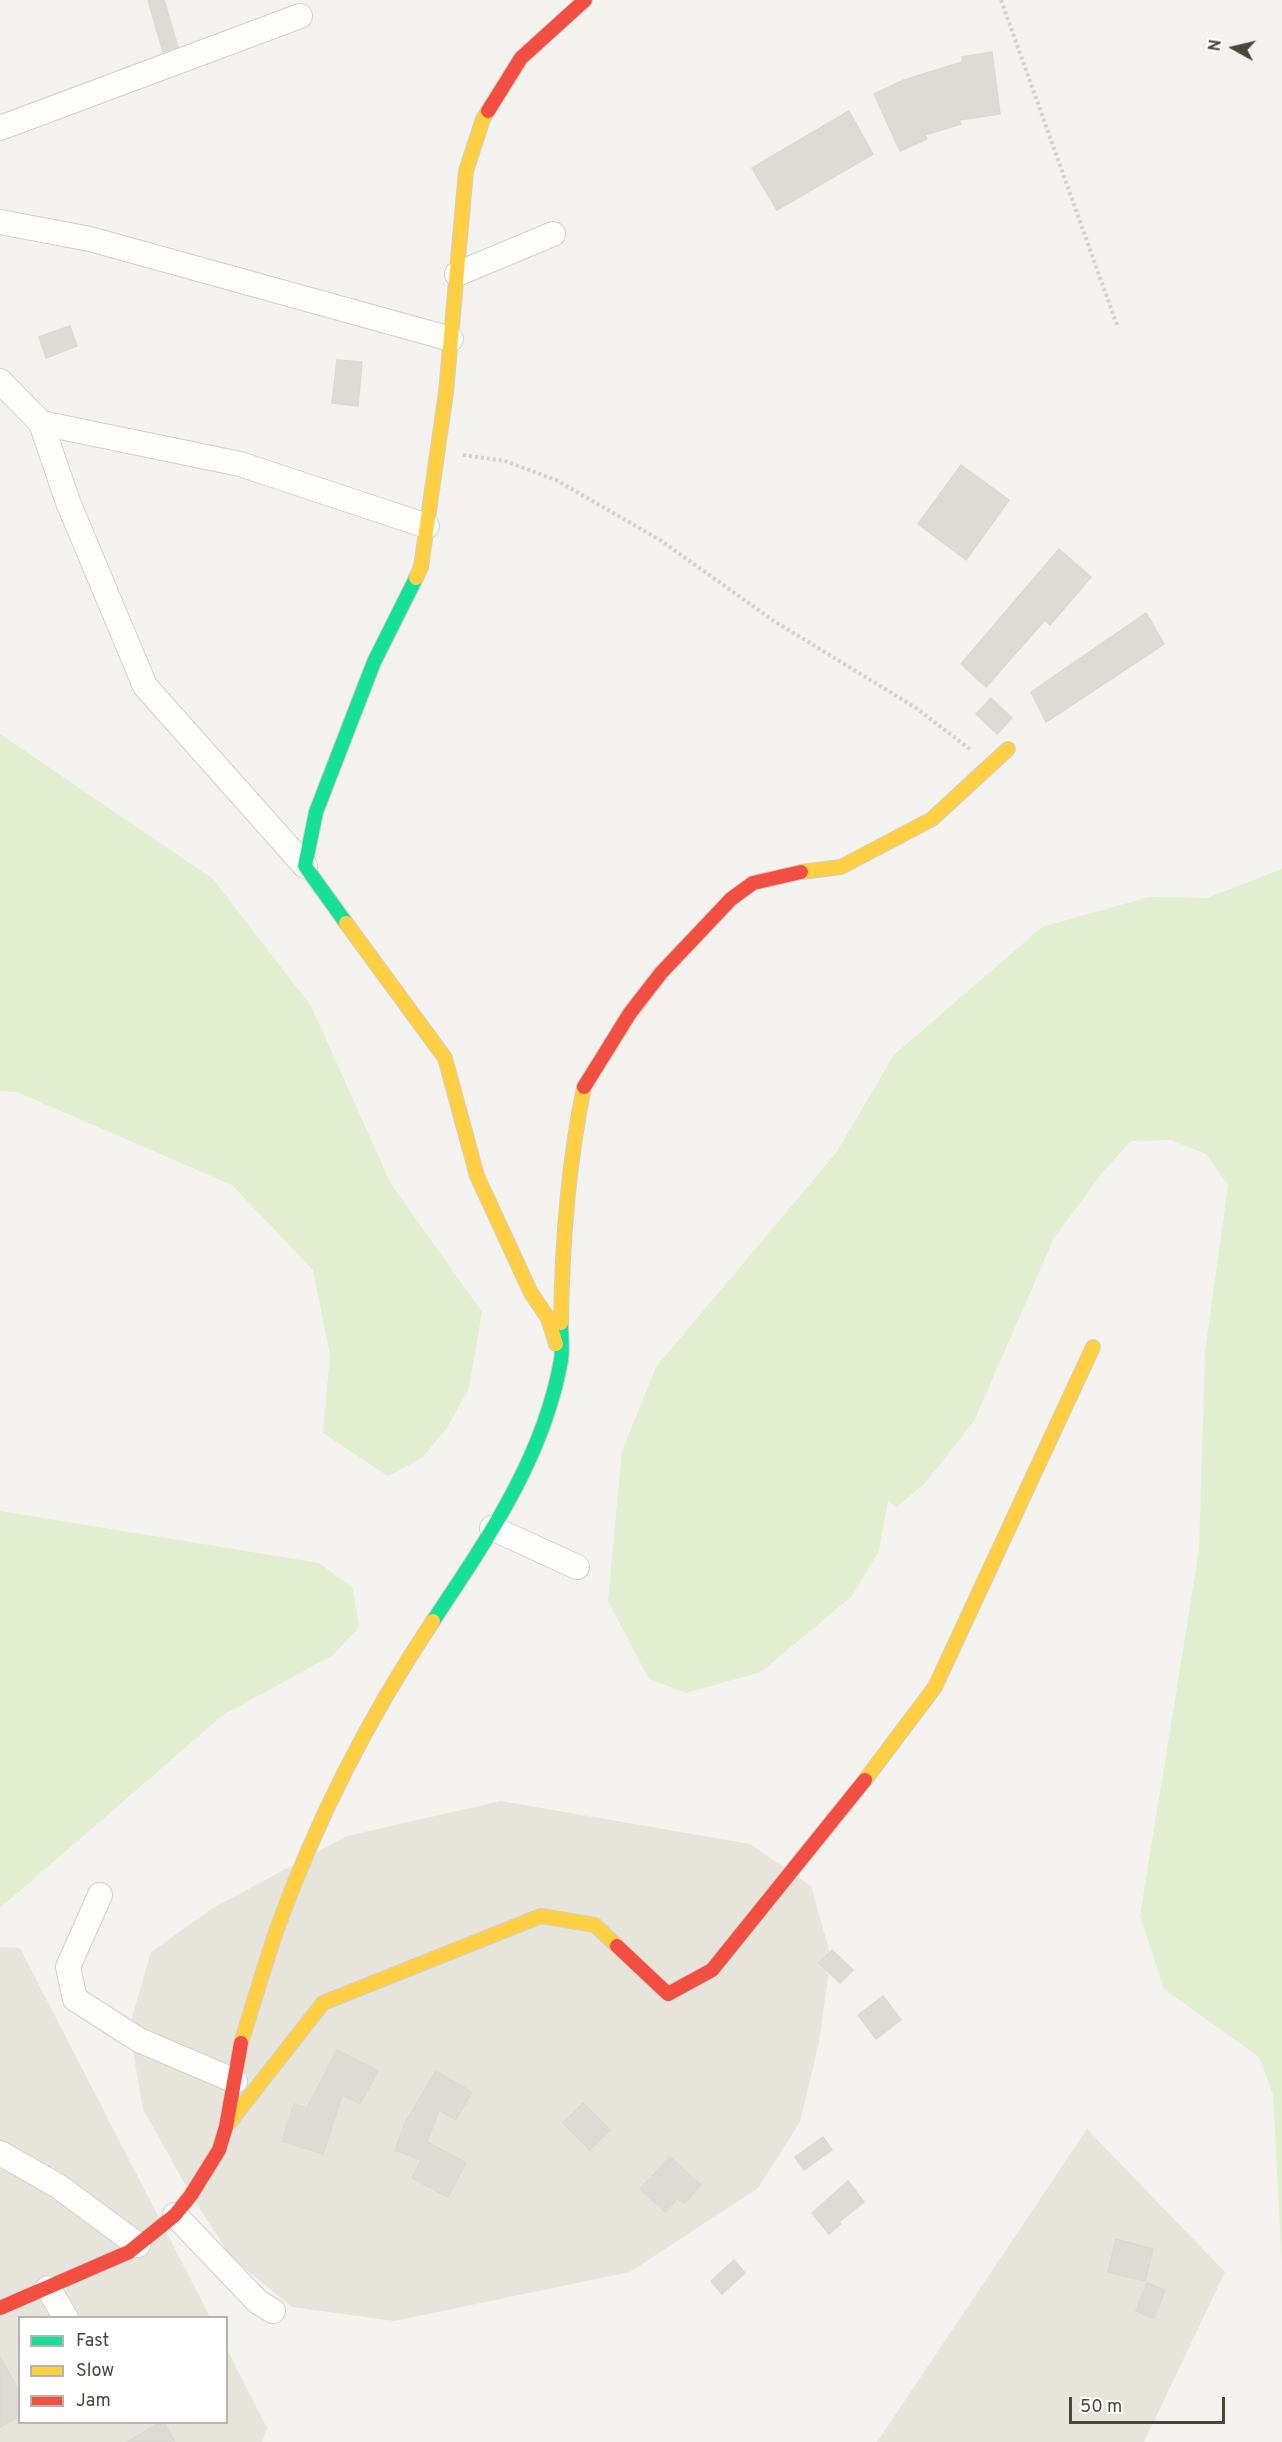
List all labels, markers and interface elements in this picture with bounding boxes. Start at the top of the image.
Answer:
north arrow [1204,18,1264,78]
text: N [1205,38,1227,53]
legend [18,2316,228,2424]
text: Fast [76,2330,109,2353]
text: Slow [76,2360,114,2383]
scale bar [1072,2385,1228,2423]
text: Jam [76,2390,111,2413]
text: 50 m [1080,2396,1122,2419]

